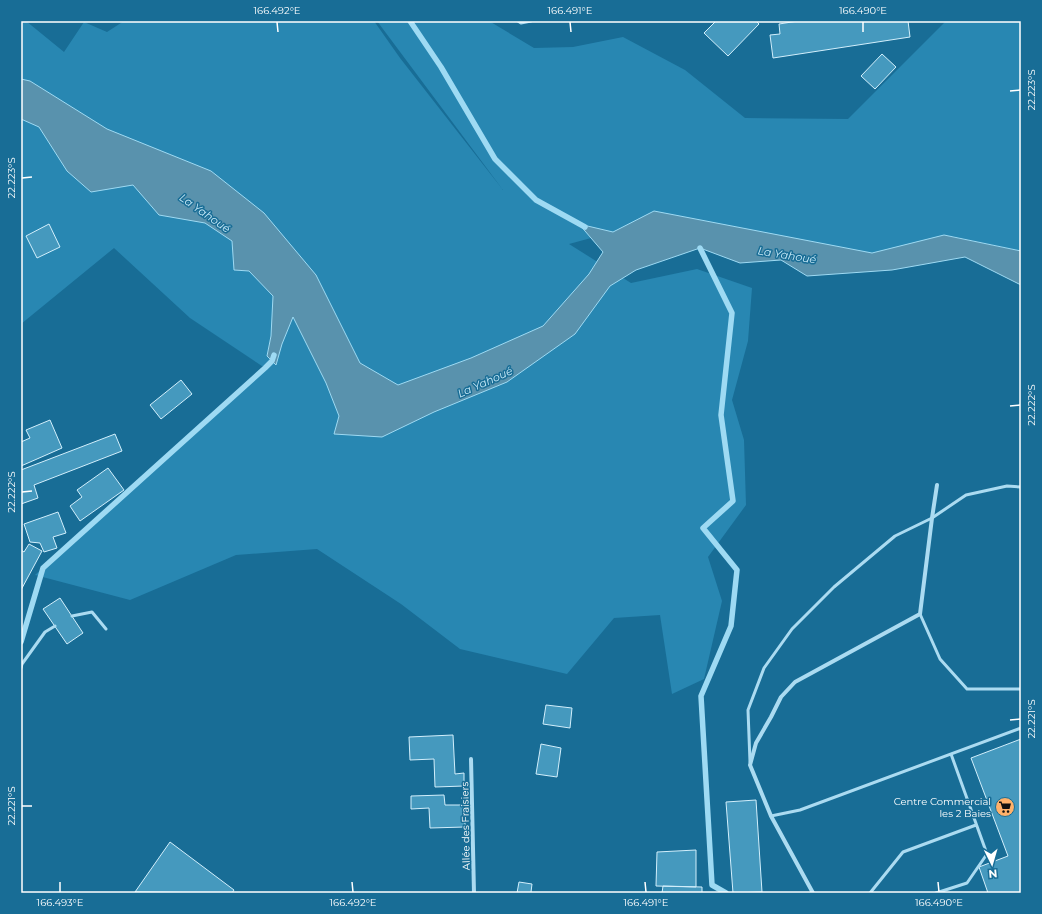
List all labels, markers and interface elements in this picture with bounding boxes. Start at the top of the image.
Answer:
text: 166.492°E [253,4,301,17]
text: 166.491°E [548,4,593,17]
text: 166.490°E [839,4,887,17]
text: 22.223°S [1025,69,1038,111]
text: 22.223°S [5,157,18,199]
water label: La Yahoué [177,190,234,236]
water label: La Yahoué [757,243,818,267]
water label: La Yahoué [455,363,515,400]
text: 22.222°S [1025,384,1038,426]
text: 22.222°S [5,471,18,513]
text: 22.221°S [1025,699,1038,739]
street label: Allée des Fraisiers [458,782,473,870]
text: 22.221°S [5,786,18,826]
place label: Centre Commercial les 2 Baies [894,795,991,820]
supermarket icon: Centre Commercial les 2 Baies [994,796,1016,818]
north arrow [972,844,1012,884]
text: N [988,867,998,881]
text: 166.493°E [37,896,84,909]
text: 166.492°E [329,896,377,909]
text: 166.491°E [624,896,669,909]
text: 166.490°E [915,896,963,909]

